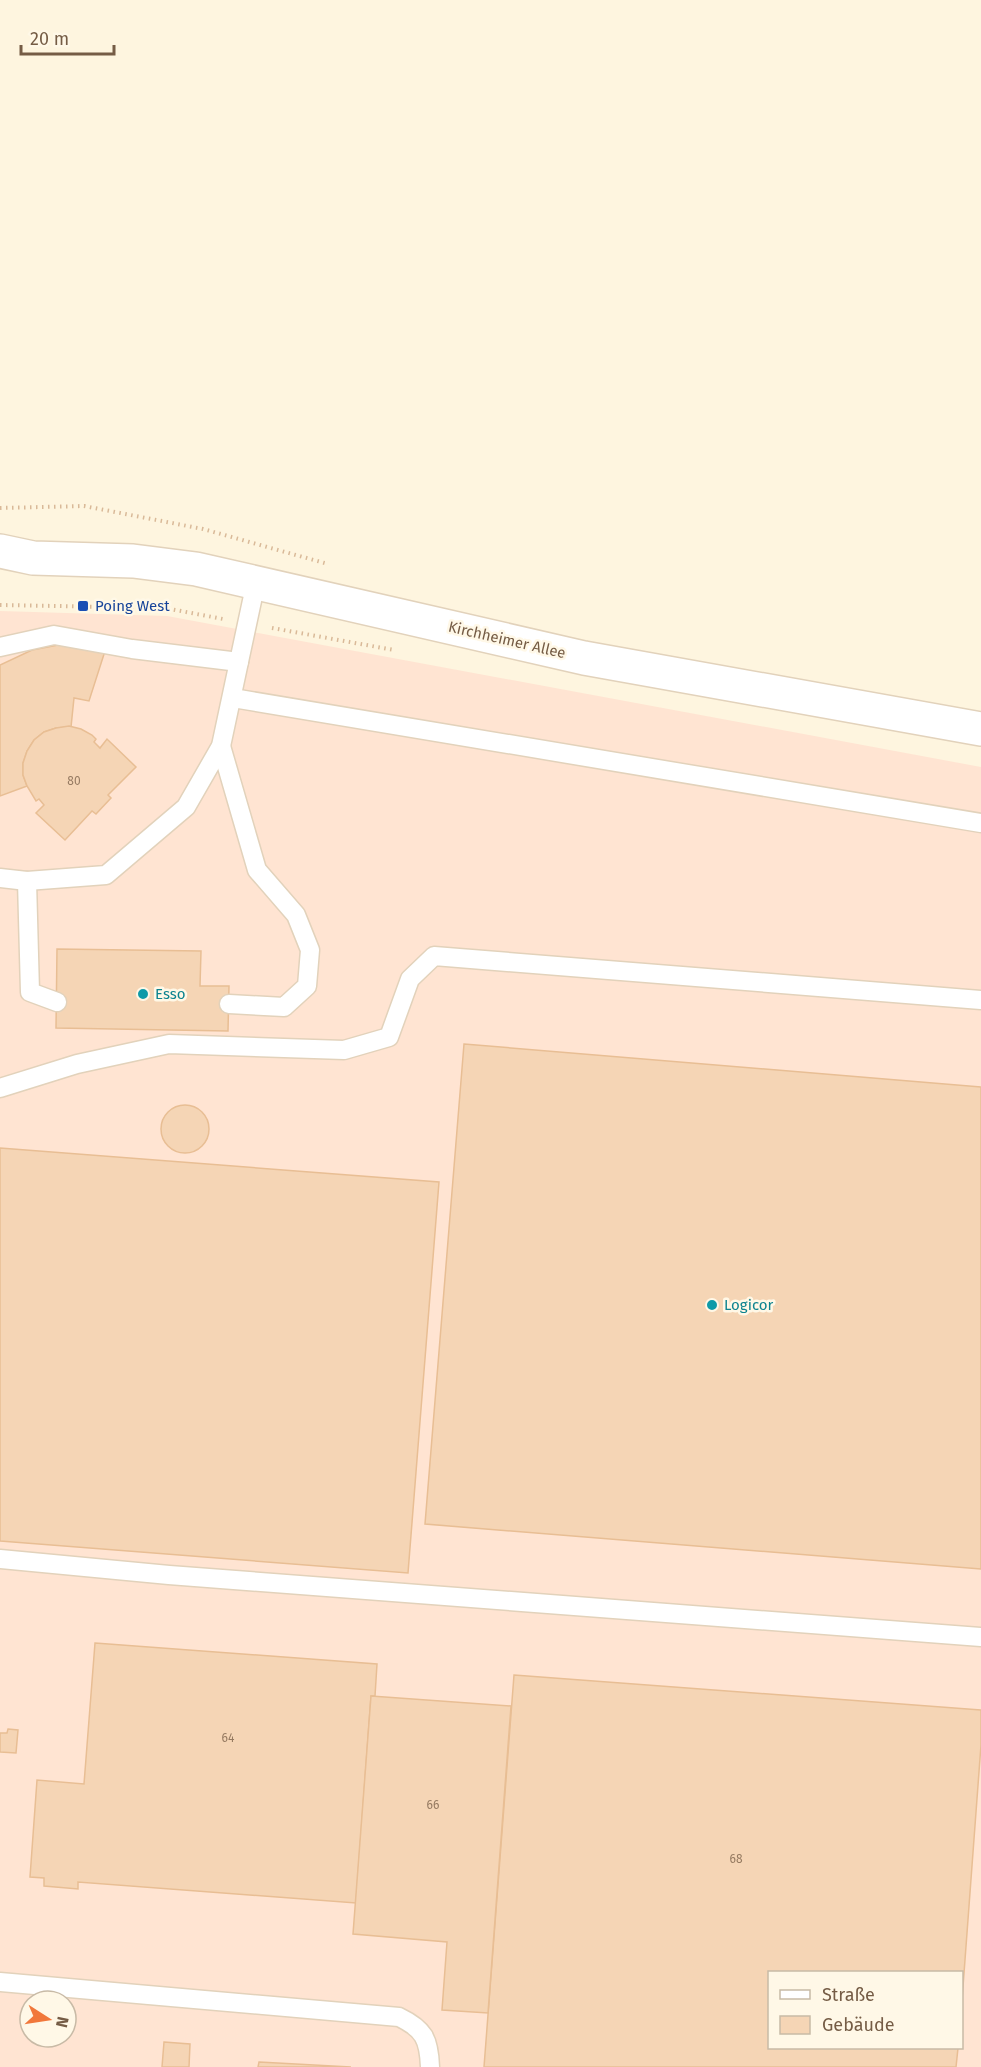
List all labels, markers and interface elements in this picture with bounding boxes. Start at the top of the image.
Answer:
scale bar [21,18,114,56]
text: 20 m [30,28,69,50]
place label: Poing West [95,597,170,615]
marker: Poing West [76,599,90,613]
street label: Kirchheimer Allee [446,618,568,662]
house number: 80 [67,774,81,788]
place label: Esso [155,985,186,1003]
marker: Esso [136,987,150,1001]
place label: Logicor [724,1296,774,1314]
marker: Logicor [705,1298,719,1312]
house number: 64 [222,1731,235,1745]
house number: 66 [427,1798,439,1812]
house number: 68 [729,1852,743,1866]
legend [768,1971,963,2049]
text: Straße [822,1984,875,2006]
north arrow [18,1989,78,2049]
text: Gebäude [822,2014,895,2036]
text: N [52,2015,73,2029]

